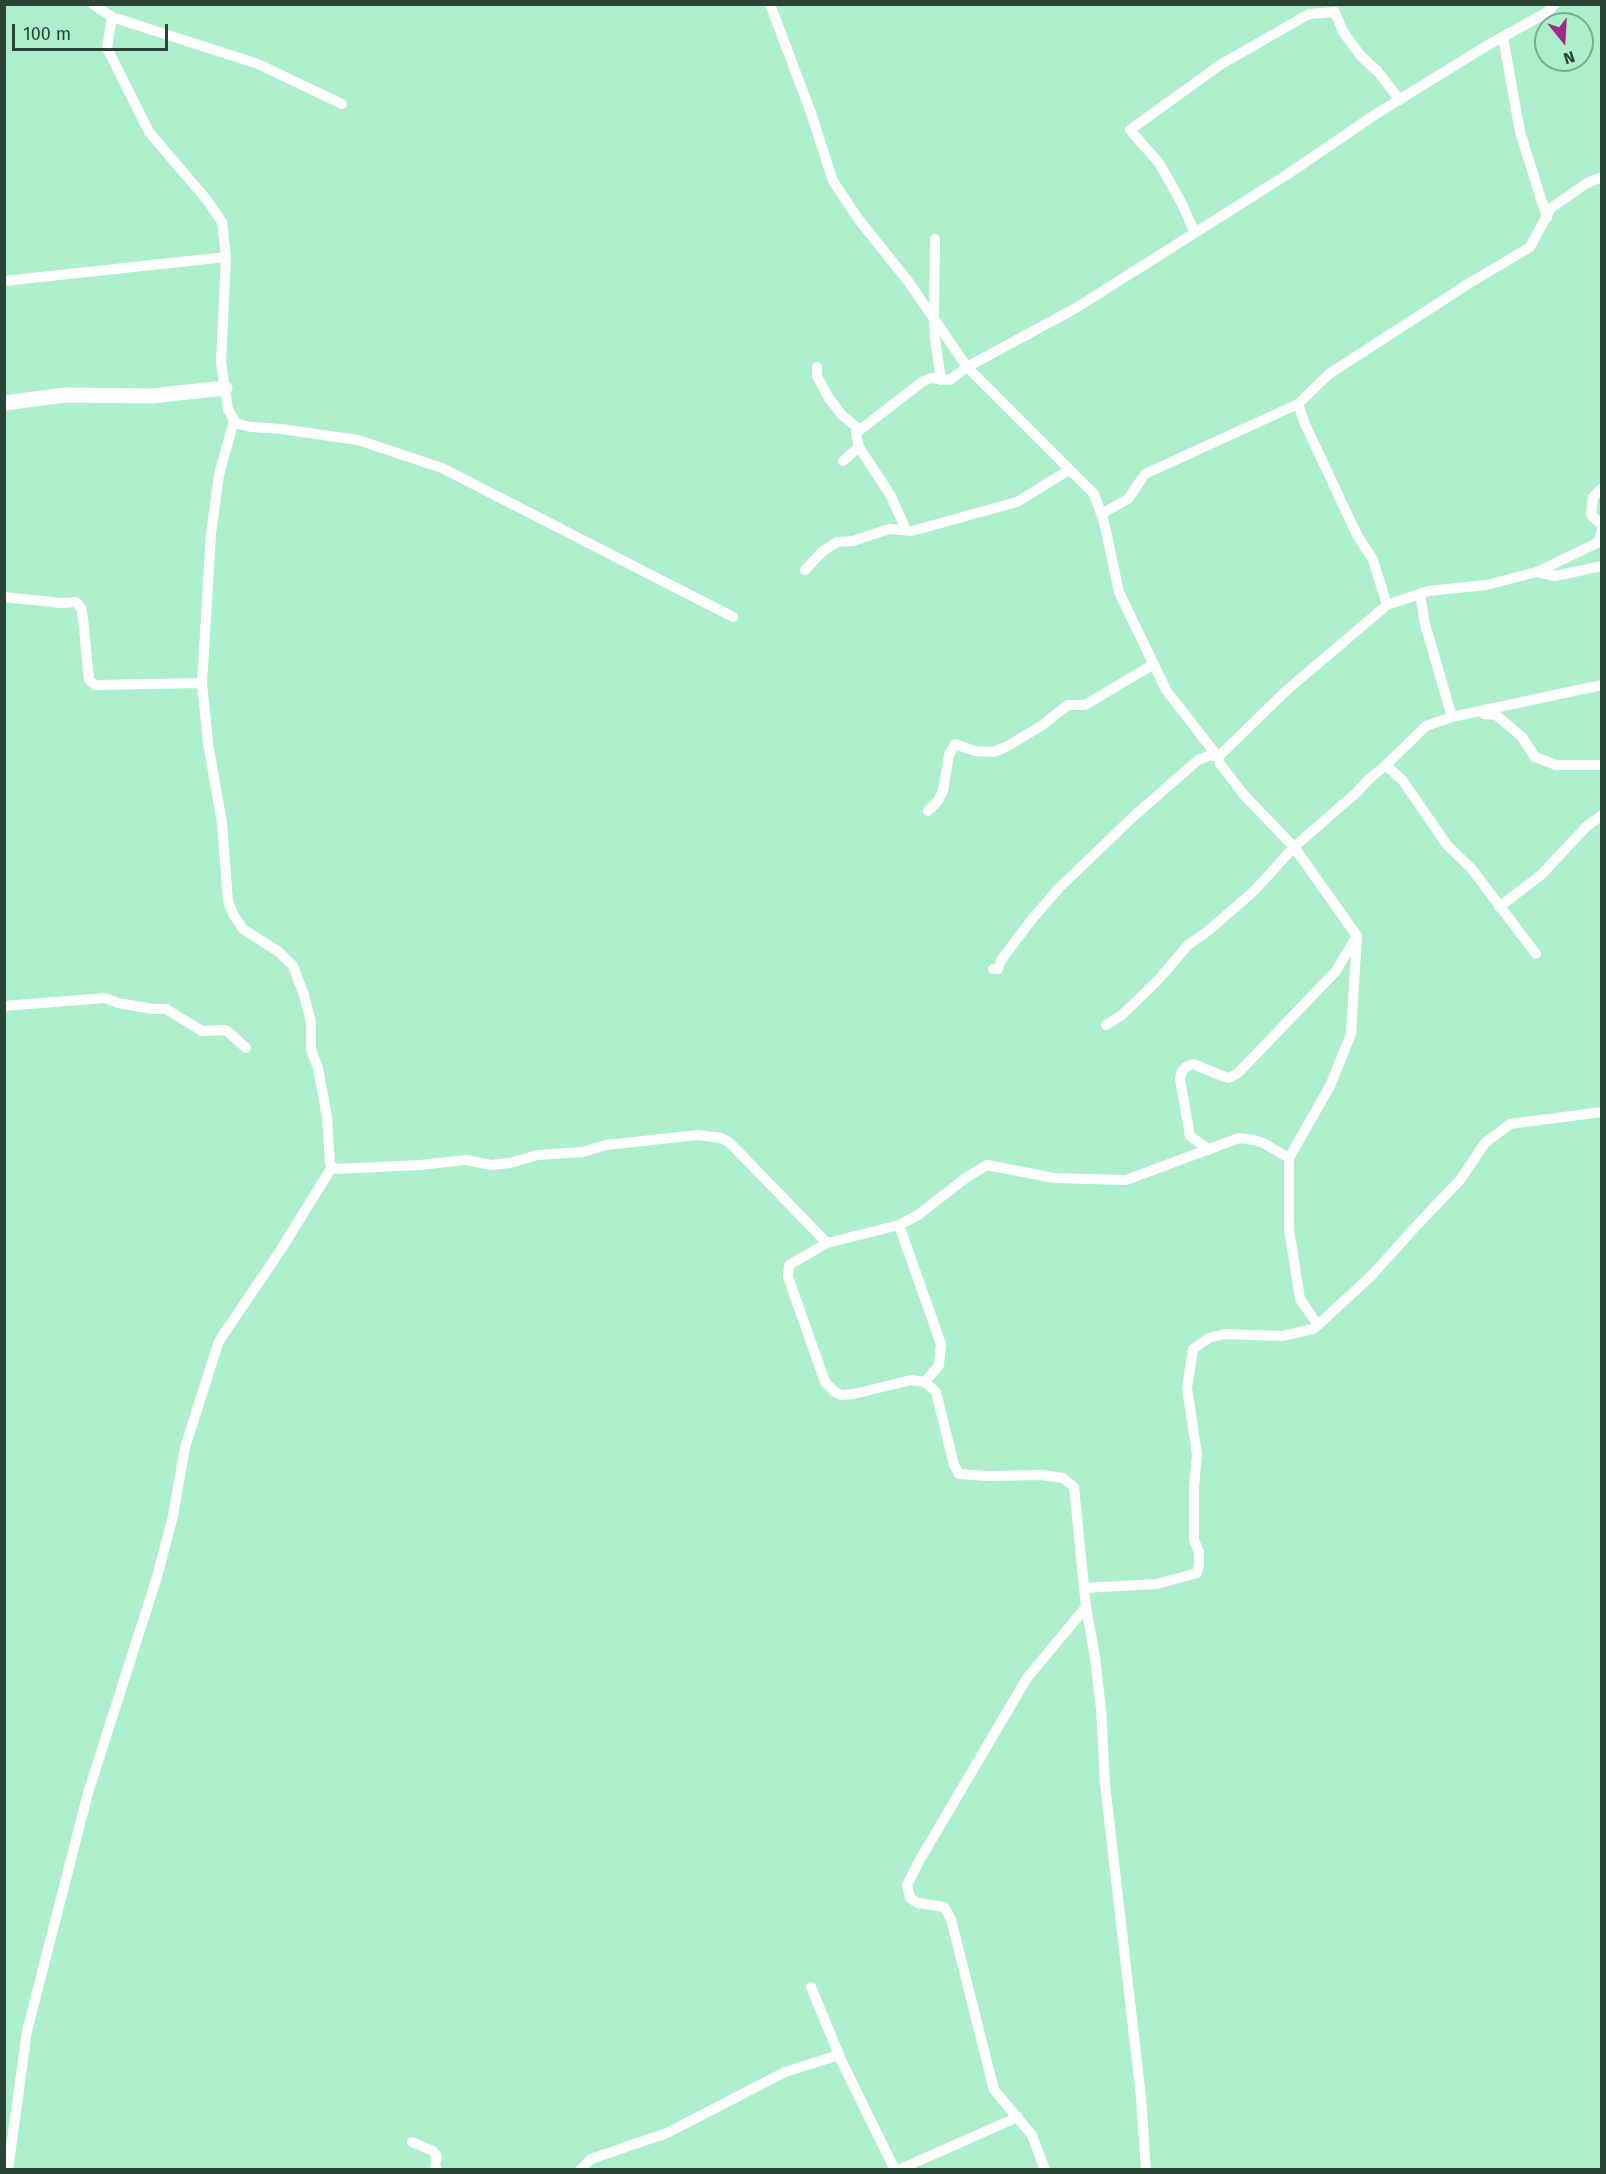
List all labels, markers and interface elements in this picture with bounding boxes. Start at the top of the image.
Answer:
scale bar [15,12,171,50]
north arrow [1534,12,1594,72]
text: 100 m [23,23,71,45]
text: N [1561,47,1577,68]

